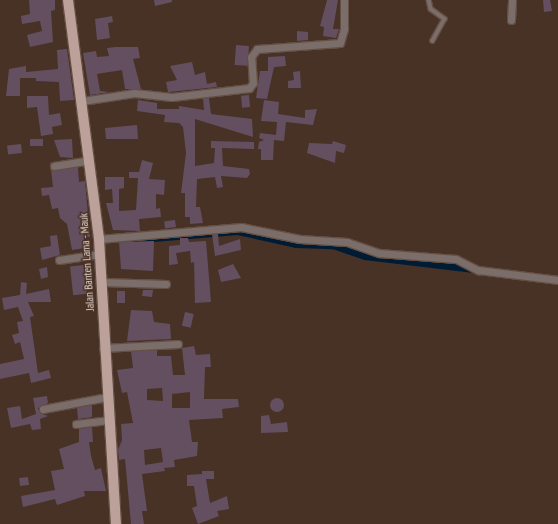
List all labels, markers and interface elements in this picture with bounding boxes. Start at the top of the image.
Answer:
street label: Jalan Banten Lama - Mauk [77,212,97,312]

